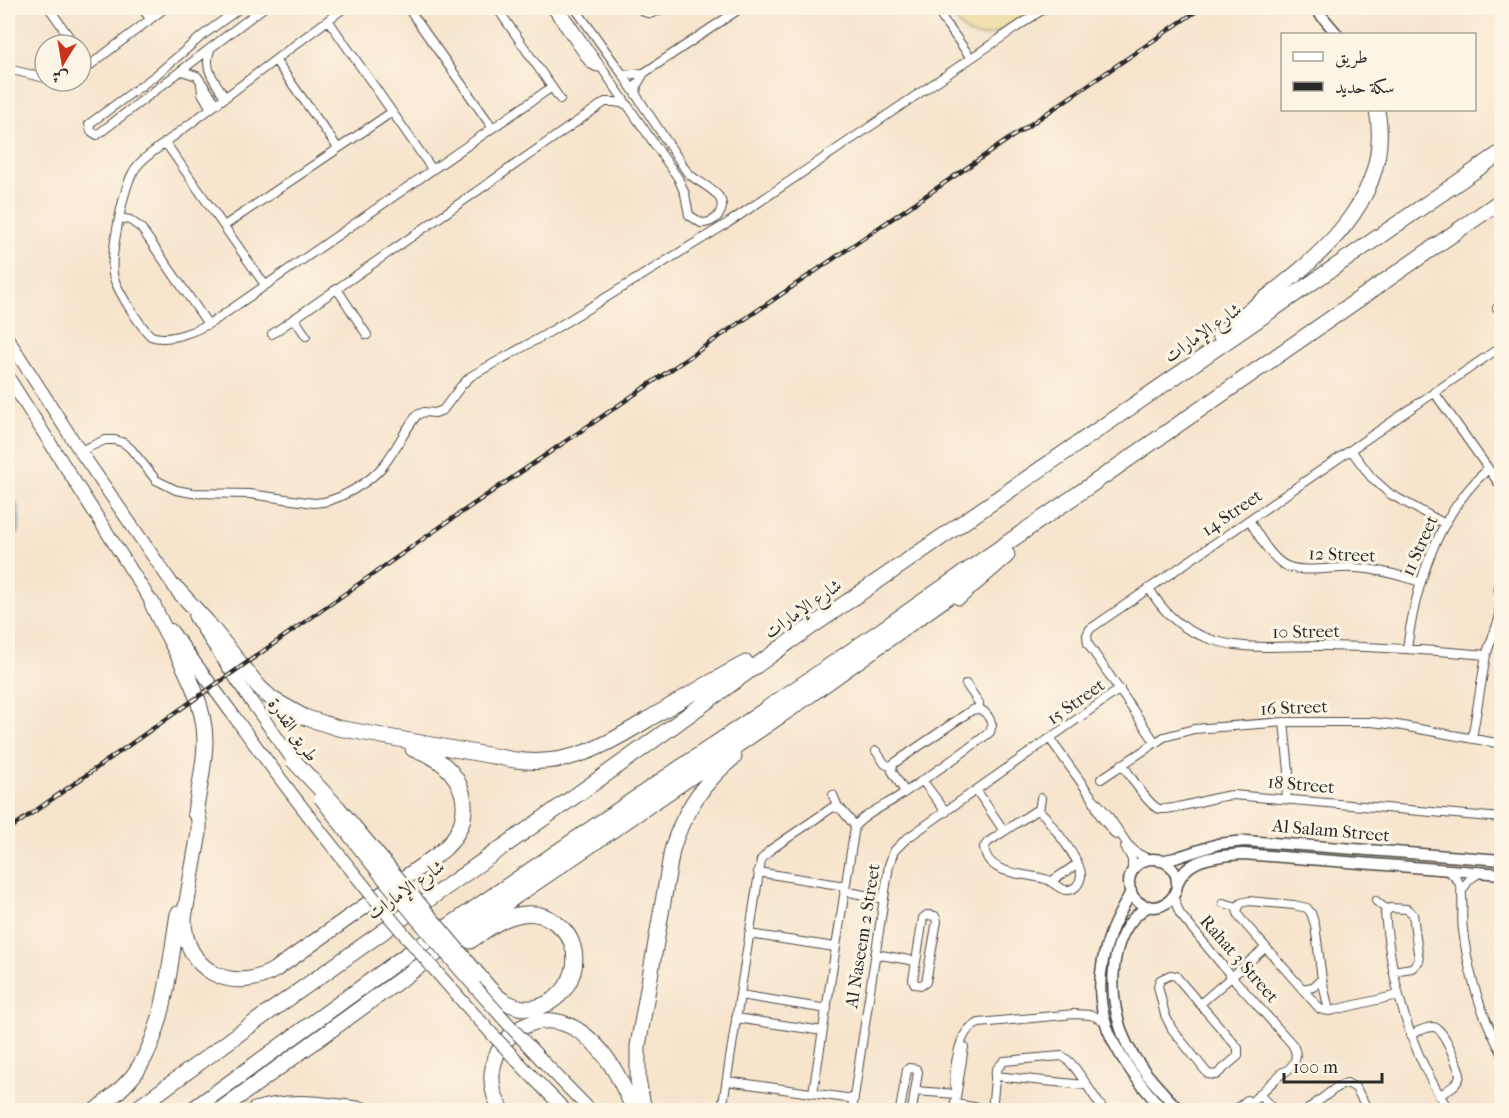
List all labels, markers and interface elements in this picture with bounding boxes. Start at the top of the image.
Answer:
north arrow [33,33,93,93]
legend [1281,33,1476,111]
text: طريق [1335,47,1368,69]
text: ش [51,66,70,88]
text: سكة حديد [1335,77,1395,98]
street label: شارع الإمارات [1160,299,1248,371]
street label: 14 Street [1198,485,1267,541]
street label: 11 Street [1397,512,1443,580]
street label: 12 Street [1308,543,1376,567]
street label: شارع الإمارات [760,575,848,647]
street label: 10 Street [1272,621,1341,643]
street label: 15 Street [1043,674,1109,729]
street label: طريق القدرة [263,694,323,766]
street label: 16 Street [1260,696,1329,720]
street label: 18 Street [1267,772,1336,798]
street label: Al Salam Street [1270,815,1391,847]
street label: شارع الإمارات [363,856,451,928]
street label: Al Naseem 2 Street [841,862,885,1011]
street label: Rahat 3 Street [1195,911,1283,1008]
scale bar [1284,1046,1382,1084]
text: 100 m [1293,1057,1338,1078]

